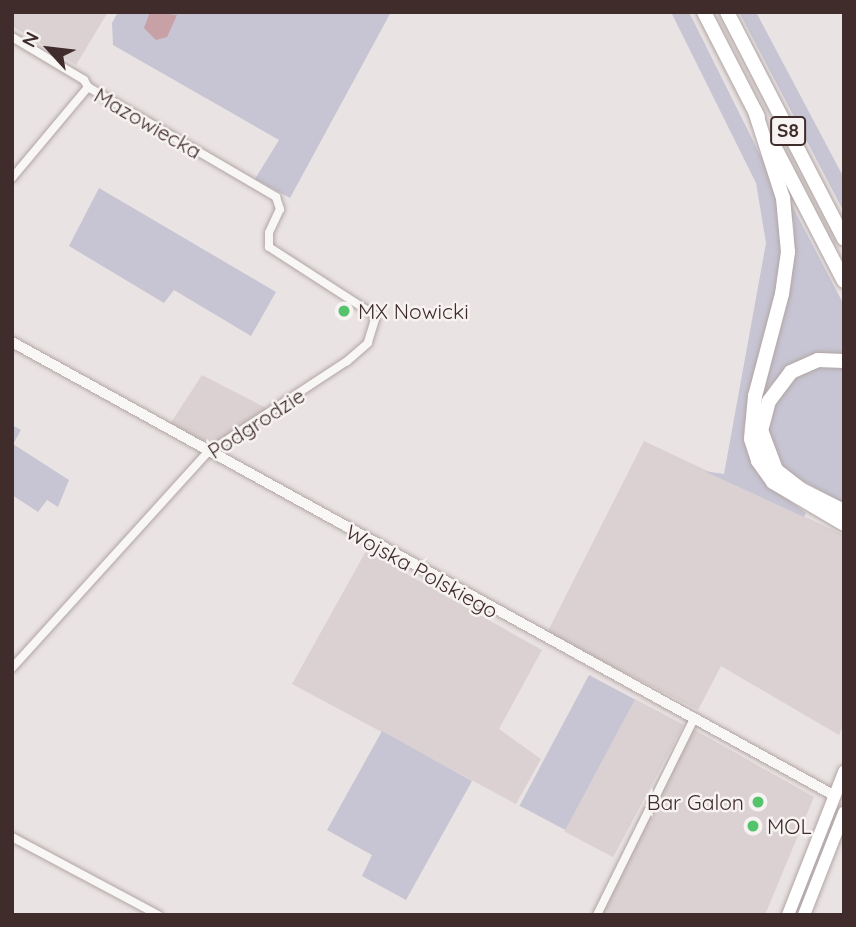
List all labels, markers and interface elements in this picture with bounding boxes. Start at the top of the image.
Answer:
north arrow [14,14,84,84]
text: N [16,28,44,51]
street label: Mazowiecka [90,82,206,164]
road number: S8 [769,116,807,146]
place label: MX Nowicki [358,298,469,324]
marker: MX Nowicki [336,303,352,319]
street label: Podgrodzie [203,382,309,464]
street label: Wojska Polskiego [341,519,503,623]
place label: Bar Galon [647,789,744,815]
marker: Bar Galon [750,794,766,810]
place label: MOL [767,813,812,839]
marker: MOL [745,818,761,834]

